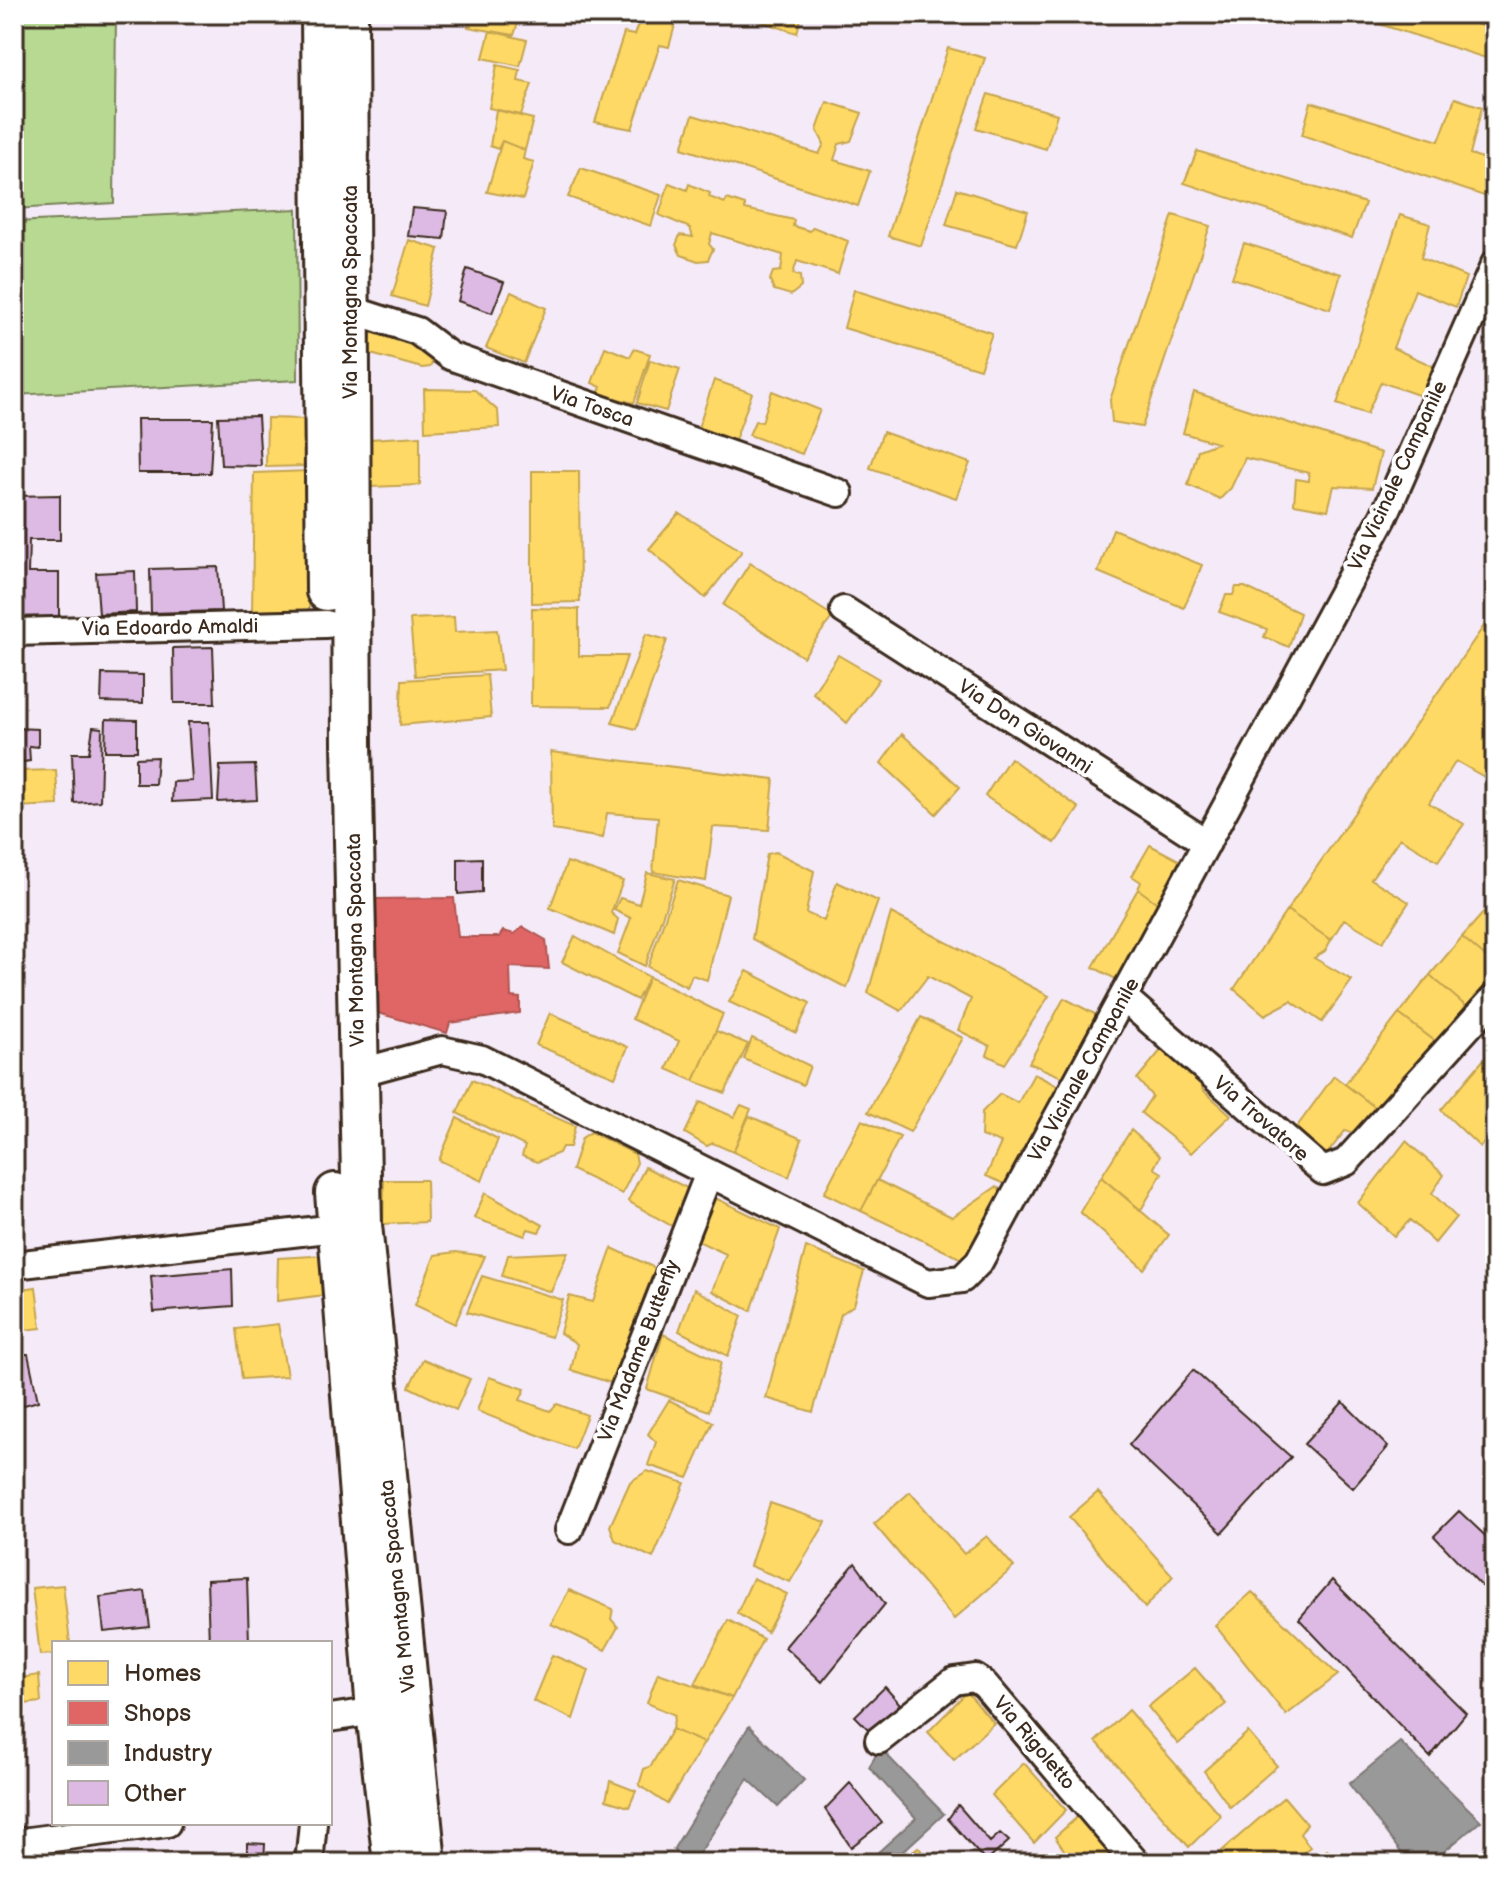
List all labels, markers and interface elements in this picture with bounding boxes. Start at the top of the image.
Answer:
street label: Via Montagna Spaccata [339,185,363,399]
street label: Via Vicinale Campanile [1343,377,1453,575]
street label: Via Tosca [547,382,637,432]
street label: Via Edoardo Amaldi [81,614,259,642]
street label: Via Don Giovanni [953,675,1097,779]
street label: Via Montagna Spaccata [342,833,370,1047]
street label: Via Vicinale Campanile [1023,974,1145,1166]
street label: Via Trovatore [1208,1071,1314,1167]
street label: Via Madame Butterfly [593,1257,685,1445]
street label: Via Montagna Spaccata [375,1478,421,1694]
legend [52,1641,332,1825]
text: Homes [124,1659,201,1688]
street label: Via Rigoletto [988,1691,1080,1795]
text: Shops [124,1699,191,1728]
text: Industry [124,1739,212,1768]
text: Other [124,1779,186,1808]

